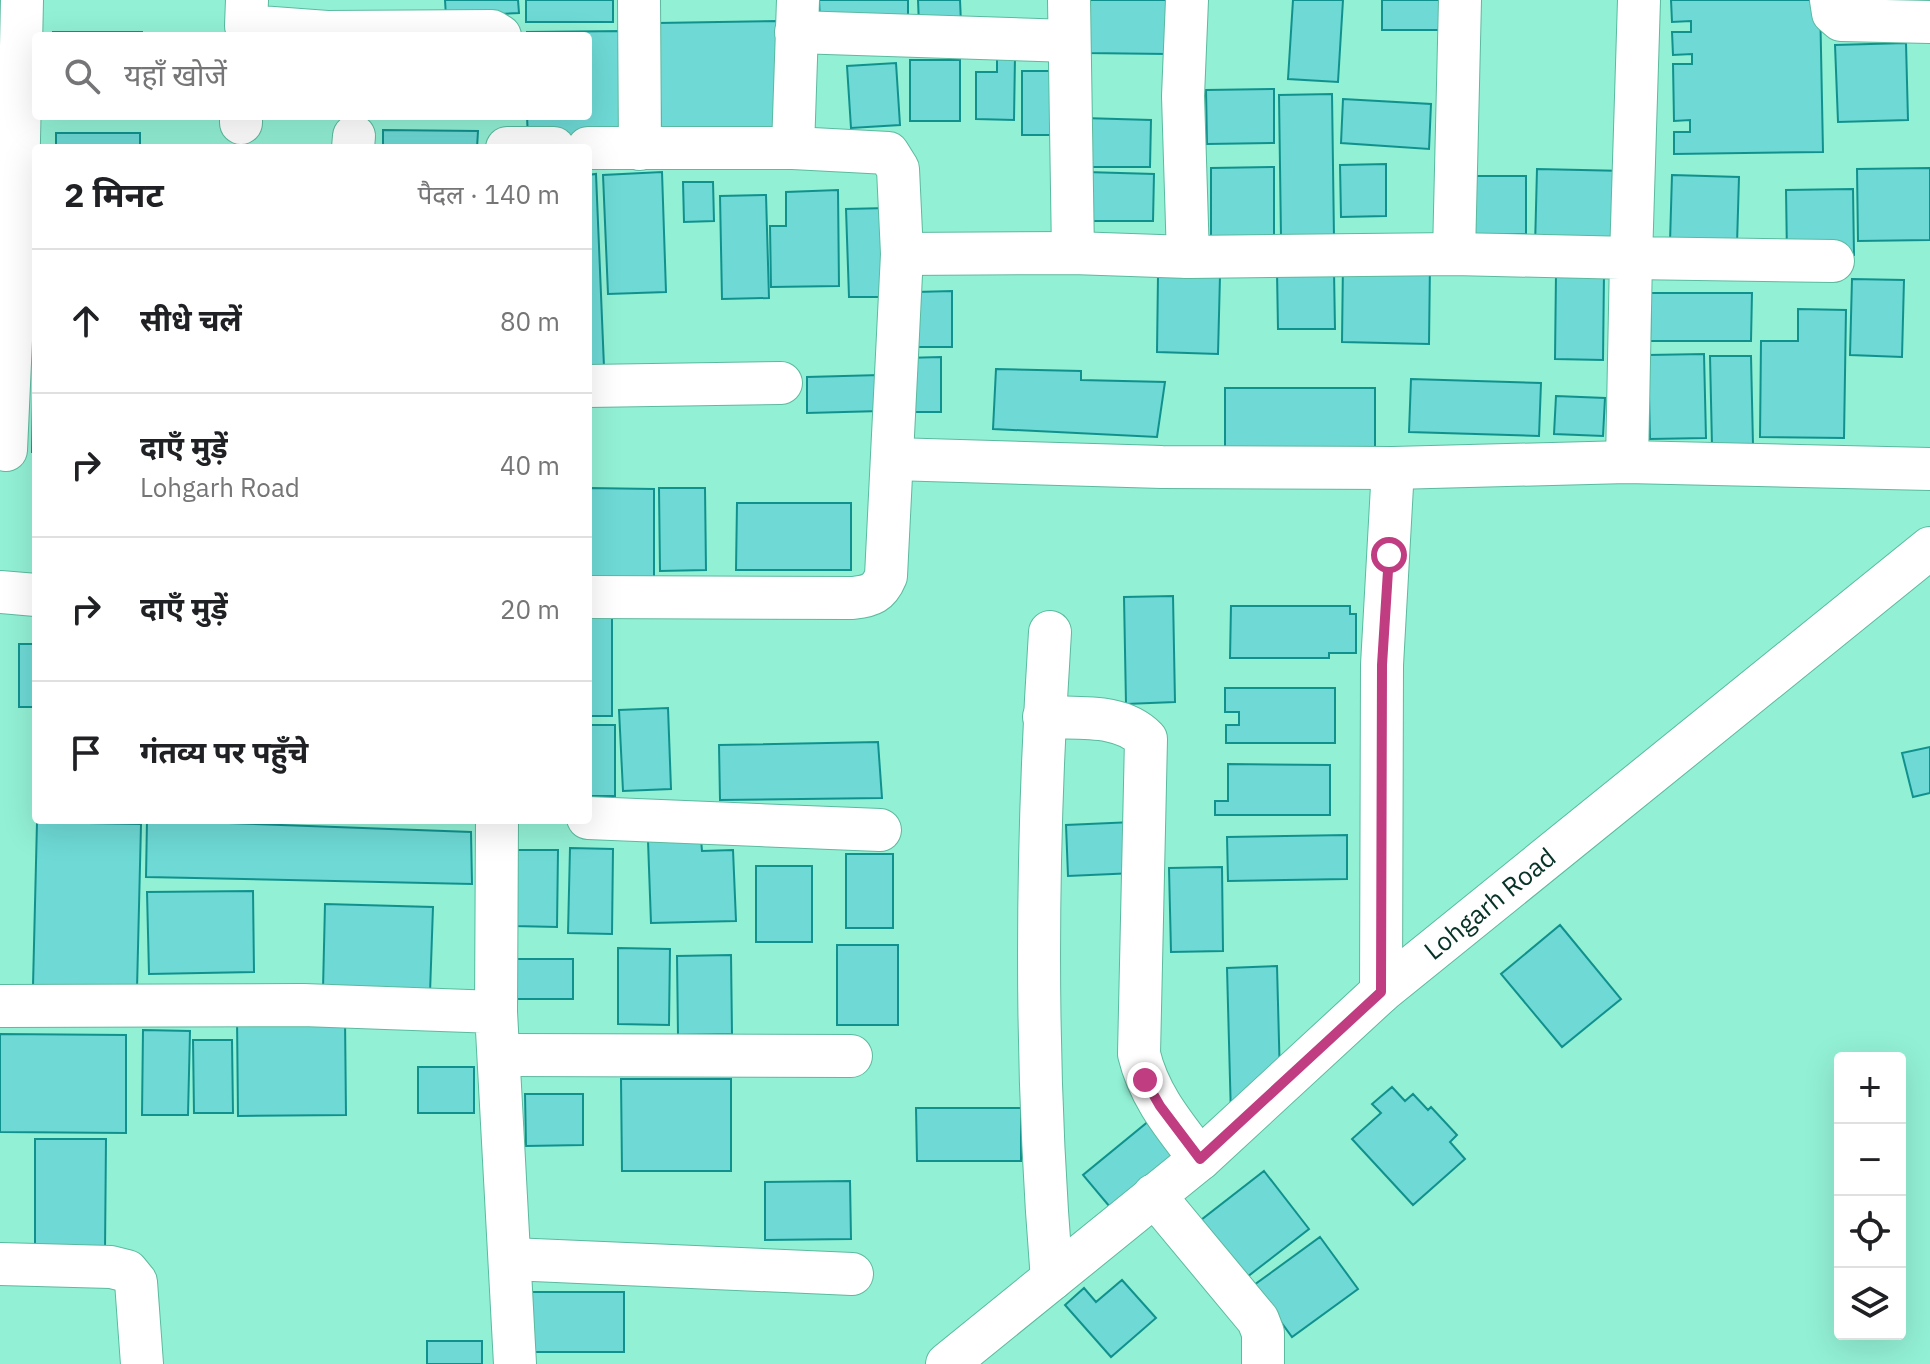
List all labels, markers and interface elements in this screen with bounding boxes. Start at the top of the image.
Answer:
search box [32,32,592,120]
icon: search [60,54,104,98]
text: यहाँ खोजें [124,55,227,94]
text: 2 मिनट [64,172,164,216]
text: पैदल · 140 m [417,177,560,211]
icon: ahead [64,299,108,343]
text: सीधे चलें [140,300,242,339]
text: 80 m [500,304,560,338]
text: दाएँ मुड़ें [140,427,228,466]
icon: right [64,443,108,487]
text: 40 m [500,448,560,482]
text: Lohgarh Road [140,470,300,504]
route start [1371,537,1407,573]
icon: right [64,587,108,631]
text: दाएँ मुड़ें [140,588,228,627]
text: 20 m [500,592,560,626]
icon: arrive [64,731,108,775]
text: गंतव्य पर पहुँचे [140,732,308,771]
street label: Lohgarh Road [1416,840,1562,967]
map controls [1834,1052,1906,1340]
button: + [1834,1052,1906,1124]
route end [1127,1062,1163,1098]
button: − [1834,1124,1906,1196]
button: locate [1834,1196,1906,1268]
button: layers [1834,1268,1906,1340]

